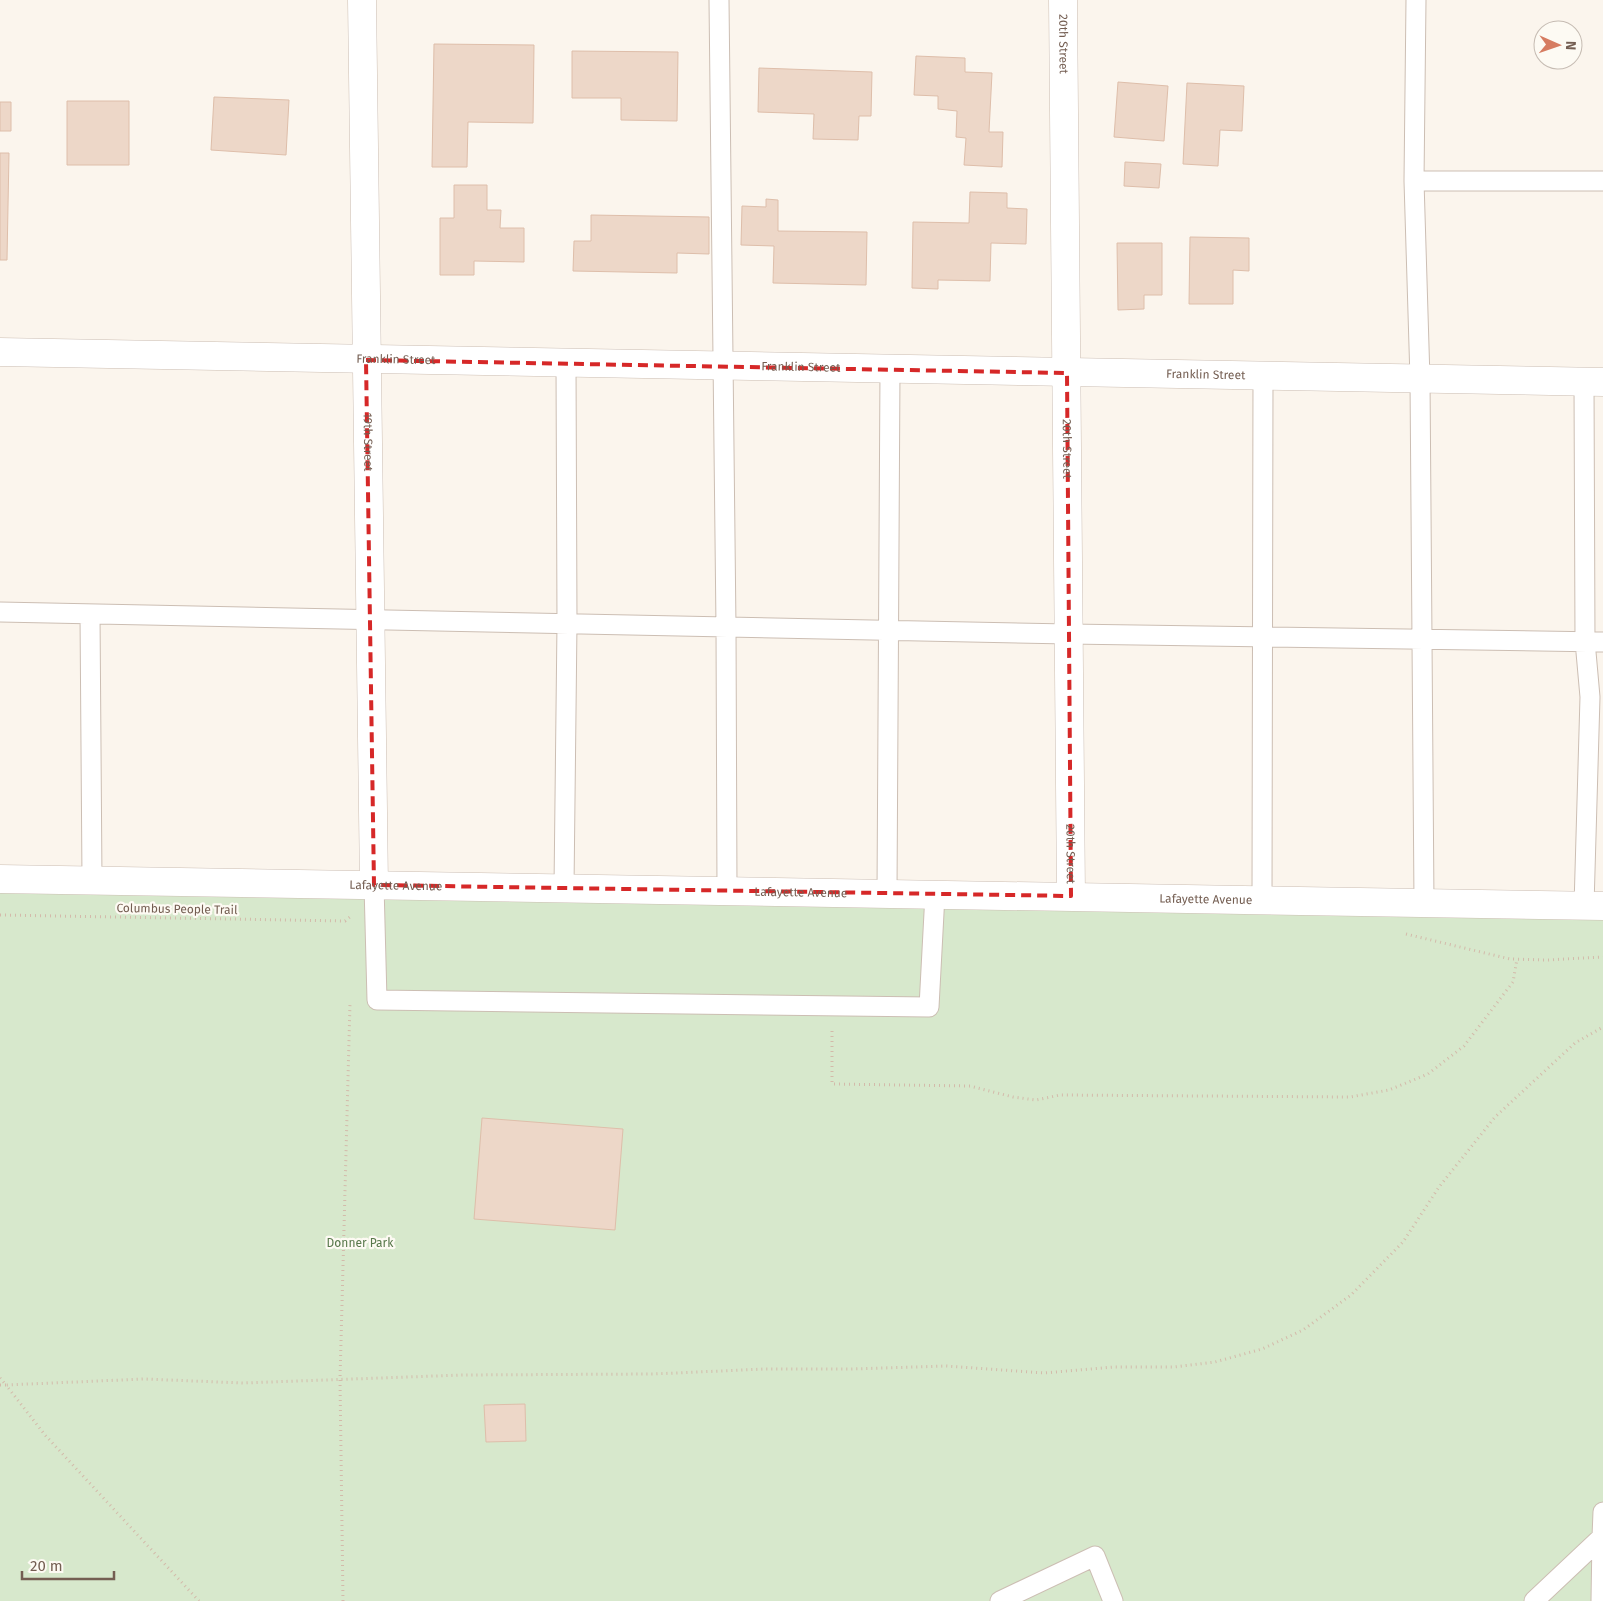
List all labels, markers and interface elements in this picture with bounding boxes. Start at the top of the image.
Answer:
street label: 20th Street [1056,14,1071,75]
north arrow [1533,20,1583,70]
text: N [1562,40,1579,50]
street label: Franklin Street [356,352,436,367]
street label: Franklin Street [761,359,841,375]
street label: Franklin Street [1166,367,1246,382]
street label: 19th Street [361,413,375,472]
street label: 20th Street [1060,419,1074,480]
street label: 20th Street [1063,824,1078,885]
street label: Lafayette Avenue [349,878,443,893]
street label: Lafayette Avenue [754,885,848,900]
street label: Lafayette Avenue [1159,892,1252,907]
street label: Columbus People Trail [116,901,238,917]
park label: Donner Park [327,1236,394,1250]
scale bar [22,1548,115,1580]
text: 20 m [30,1557,63,1575]

